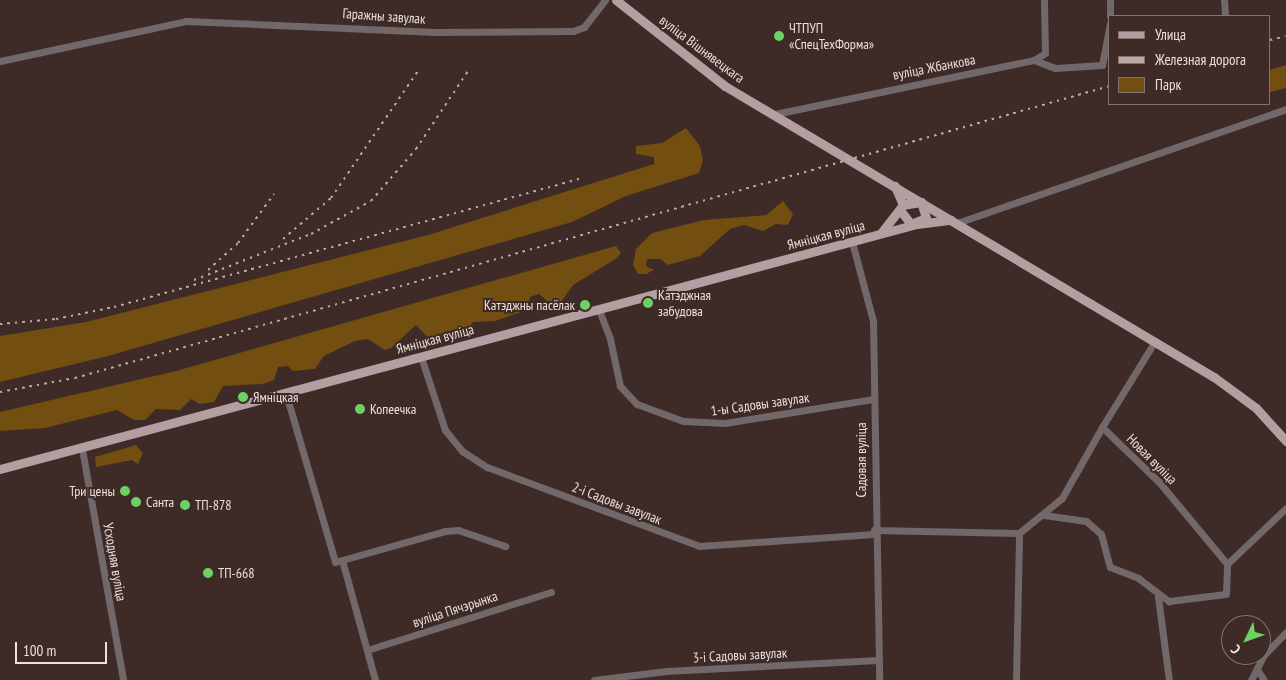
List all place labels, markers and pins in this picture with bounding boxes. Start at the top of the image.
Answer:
place label: ЧТПУП «СпецТехФорма» [789,20,874,52]
marker: ЧТПУП «СпецТехФорма» [773,30,785,42]
place label: Катэджная забудова [658,287,711,320]
place label: Катэджны пасёлак [484,297,575,313]
marker: Катэджная забудова [642,297,654,309]
marker: Катэджны пасёлак [579,299,591,311]
place label: Ямніцкая [253,389,298,405]
marker: Ямніцкая [237,391,249,403]
place label: Копеечка [370,401,416,417]
marker: Копеечка [354,403,366,415]
place label: Три цены [69,483,115,499]
marker: Три цены [119,485,131,497]
place label: Санта [146,494,174,510]
marker: Санта [130,496,142,508]
place label: ТП-878 [195,497,232,513]
marker: ТП-878 [179,499,191,511]
place label: ТП-668 [218,565,255,581]
marker: ТП-668 [202,567,214,579]

